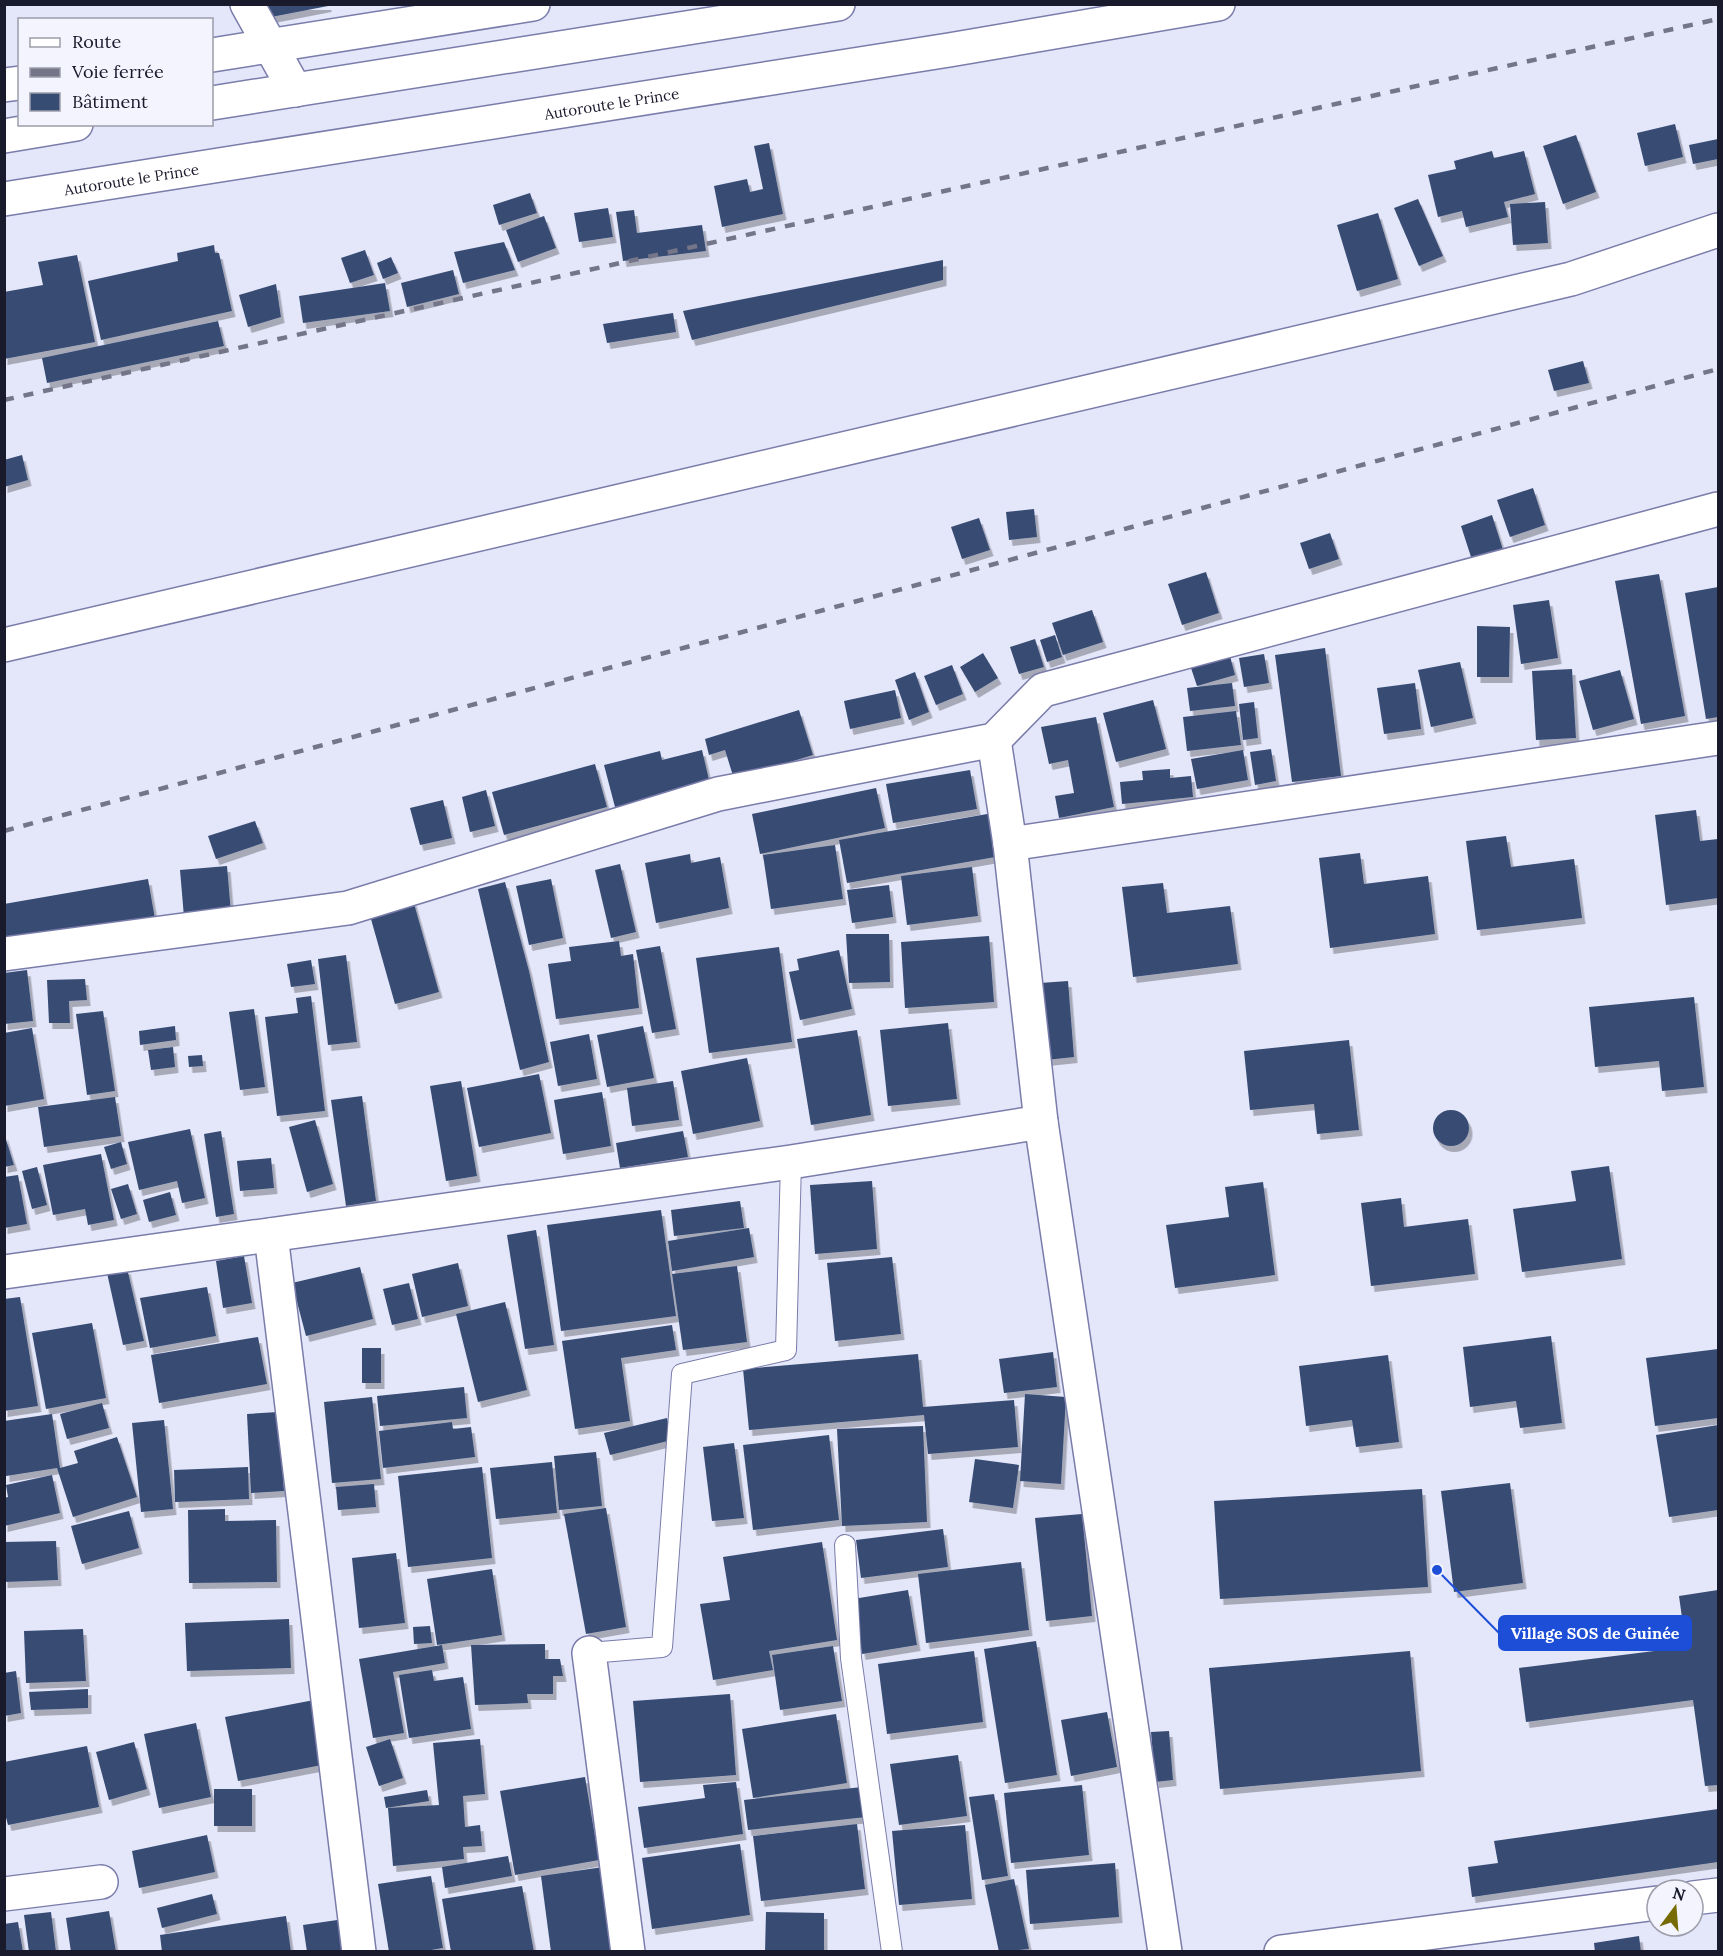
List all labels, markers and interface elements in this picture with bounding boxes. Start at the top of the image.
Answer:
legend [18,18,213,126]
text: Route [72,30,121,53]
text: Voie ferrée [71,60,164,83]
street label: Autoroute le Prince [542,83,680,123]
text: Bâtiment [72,90,148,113]
street label: Autoroute le Prince [62,159,200,199]
callout: Village SOS de Guinée [1499,1616,1691,1650]
text: Village SOS de Guinée [1511,1623,1680,1643]
north arrow [1645,1878,1705,1938]
text: N [1670,1882,1688,1905]

